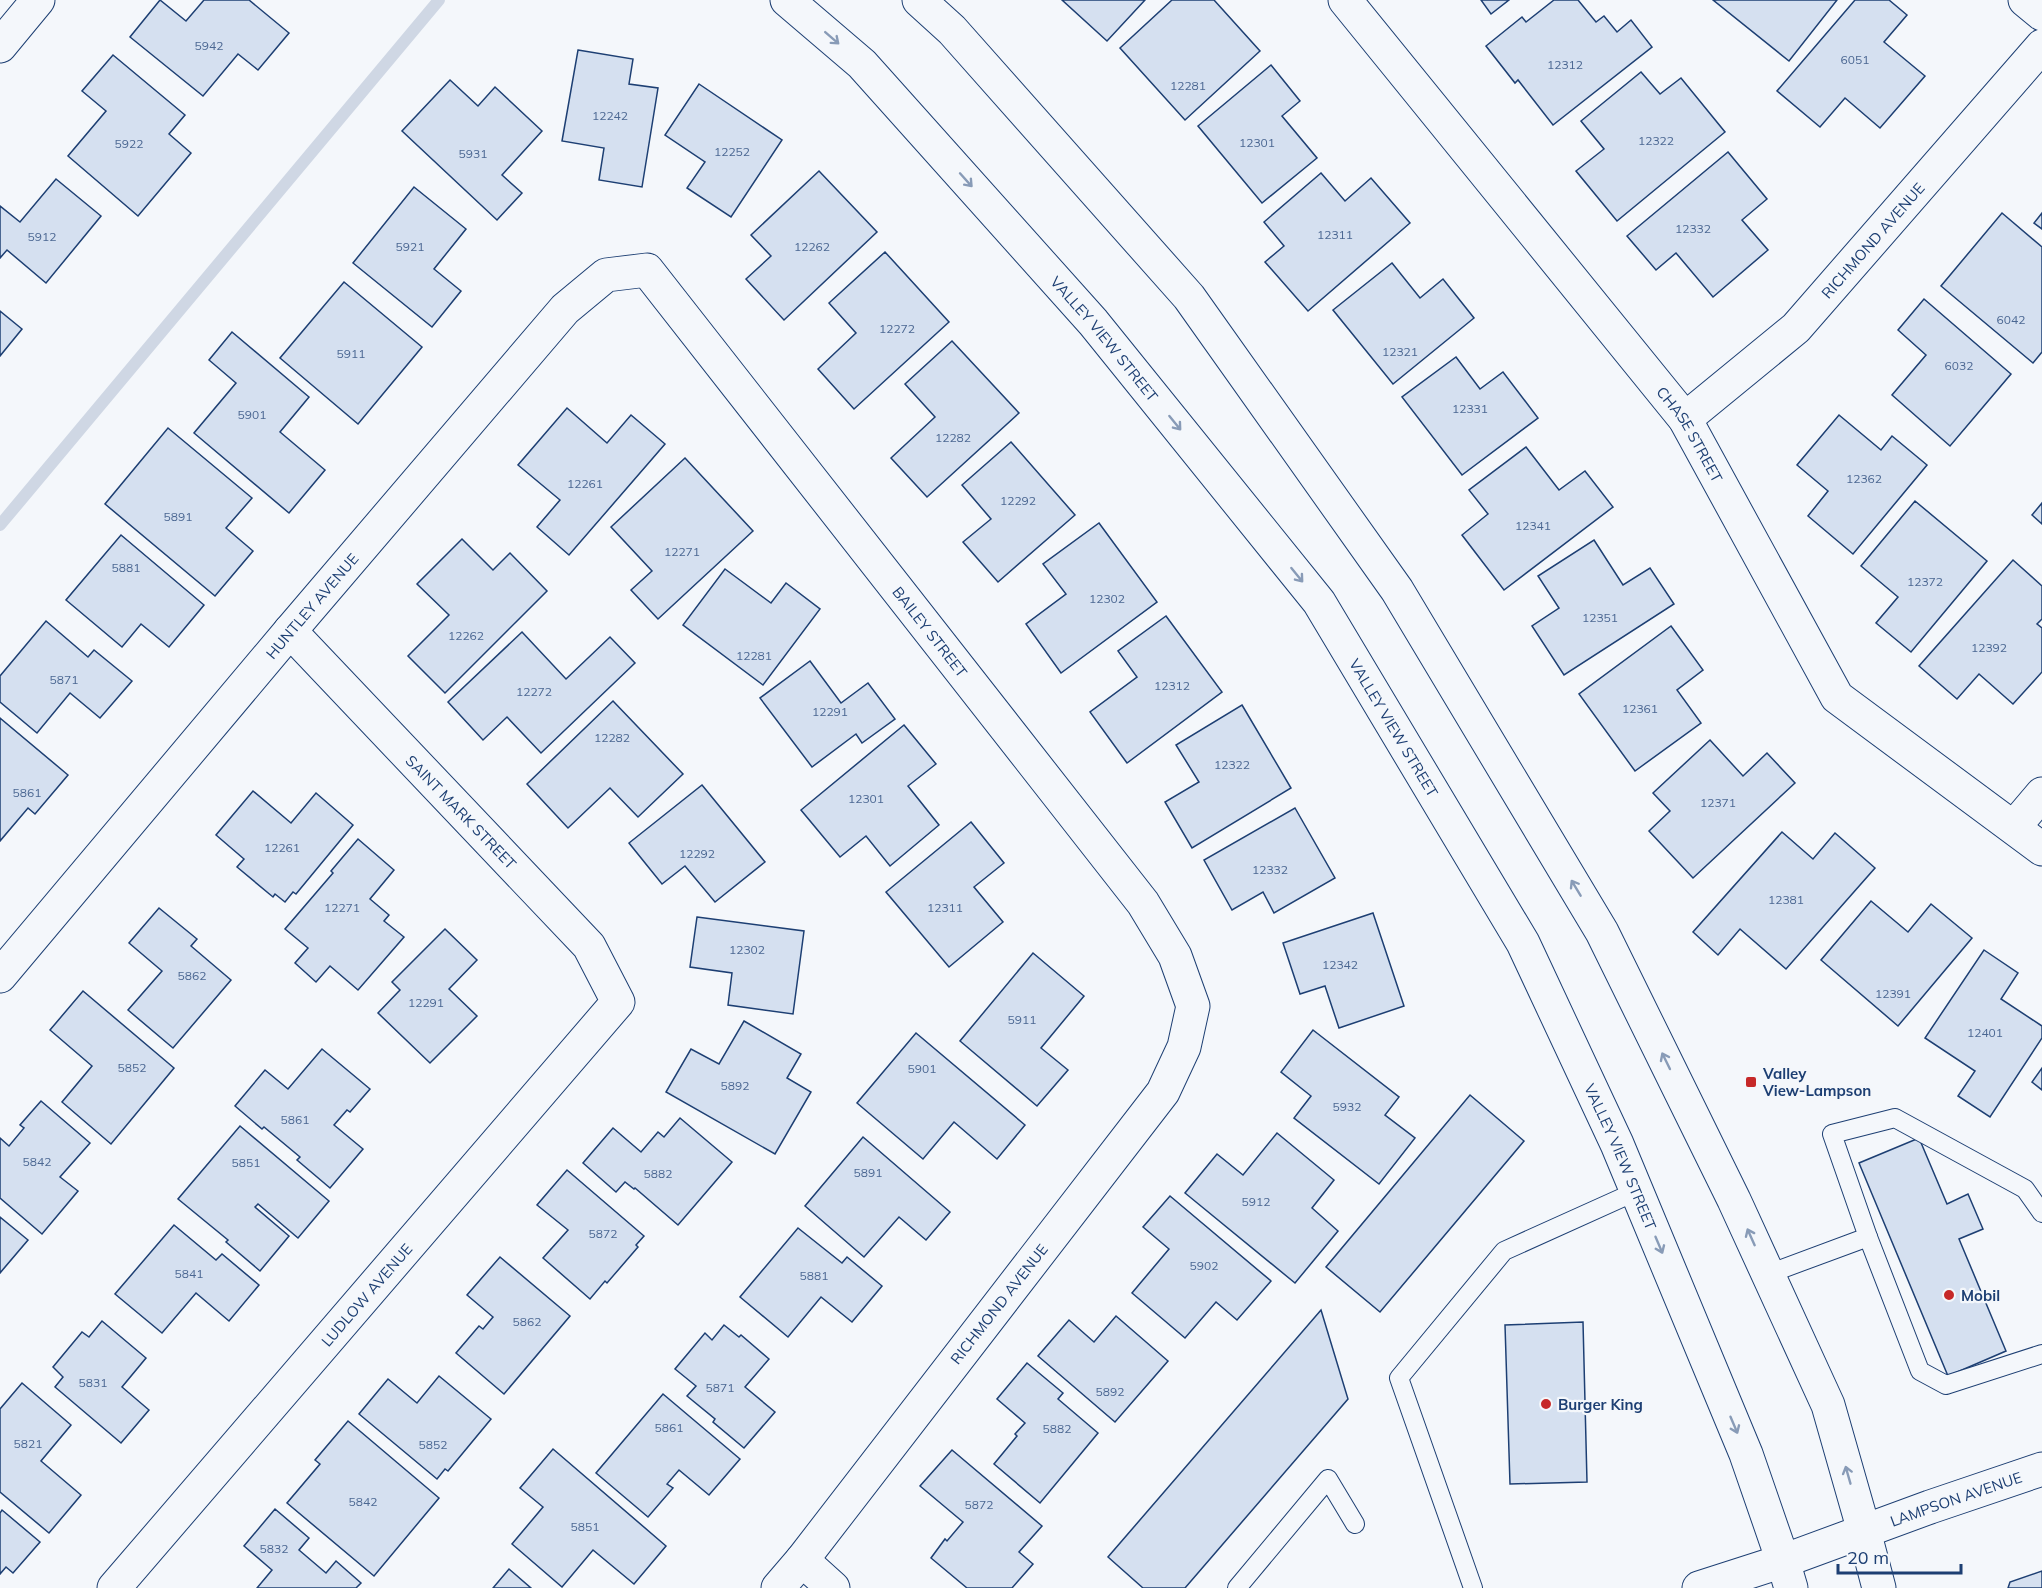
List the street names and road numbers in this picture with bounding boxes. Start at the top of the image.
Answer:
street label: RICHMOND AVENUE [1817,178,1928,302]
street label: VALLEY VIEW STREET [1047,272,1163,405]
street label: CHASE STREET [1653,382,1727,485]
street label: HUNTLEY AVENUE [261,549,362,663]
street label: BAILEY STREET [889,582,972,681]
street label: VALLEY VIEW STREET [1345,655,1443,800]
street label: SAINT MARK STREET [402,751,520,873]
street label: VALLEY VIEW STREET [1581,1080,1661,1232]
street label: LUDLOW AVENUE [317,1239,416,1350]
street label: RICHMOND AVENUE [946,1240,1052,1368]
street label: LAMPSON AVENUE [1887,1467,2024,1530]

